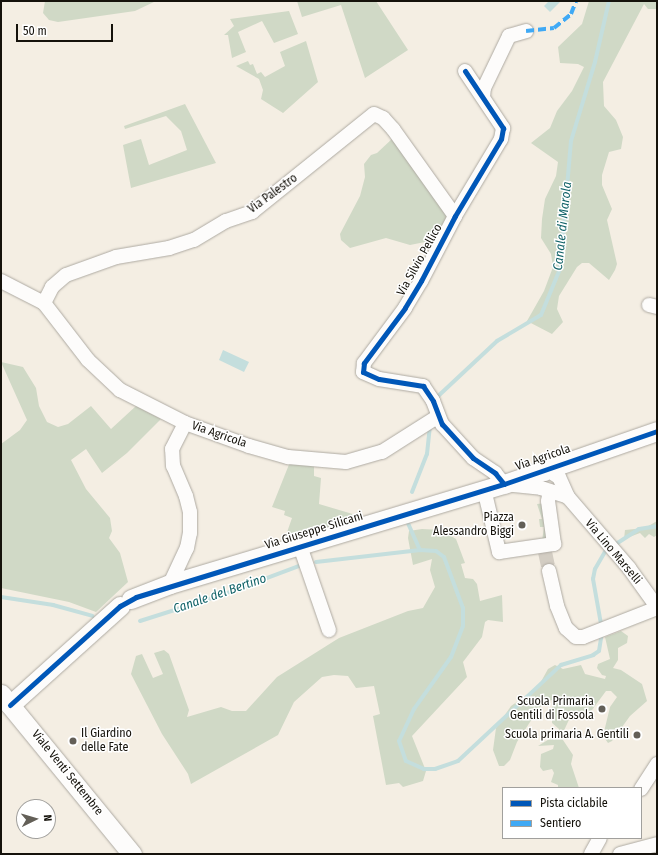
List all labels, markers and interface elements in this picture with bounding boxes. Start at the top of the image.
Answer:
scale bar [18,16,115,42]
text: 50 m [23,24,47,38]
street label: Via Palestro [246,171,300,217]
water label: Canale di Marola [551,181,575,271]
street label: Via Silvio Pellico [394,222,446,298]
street label: Via Agricola [190,419,248,451]
street label: Via Agricola [514,442,572,474]
street label: Via Giuseppe Silicani [263,509,365,553]
place label: Piazza Alessandro Biggi [433,511,514,539]
street label: Via Lino Marselli [582,517,644,587]
marker: Piazza Alessandro Biggi [517,520,527,530]
water label: Canale del Bertino [171,571,269,617]
place label: Scuola Primaria Gentili di Fossola [510,695,594,723]
marker: Scuola Primaria Gentili di Fossola [597,704,607,714]
street label: Viale Venti Settembre [28,727,106,819]
place label: Il Giardino delle Fate [81,727,132,755]
place label: Scuola primaria A. Gentili [505,728,629,742]
marker: Scuola primaria A. Gentili [632,730,642,740]
marker: Il Giardino delle Fate [68,736,78,746]
legend [502,787,642,839]
text: Pista ciclabile [540,796,608,810]
north arrow [16,799,56,839]
text: N [41,814,54,822]
text: Sentiero [540,816,581,830]

